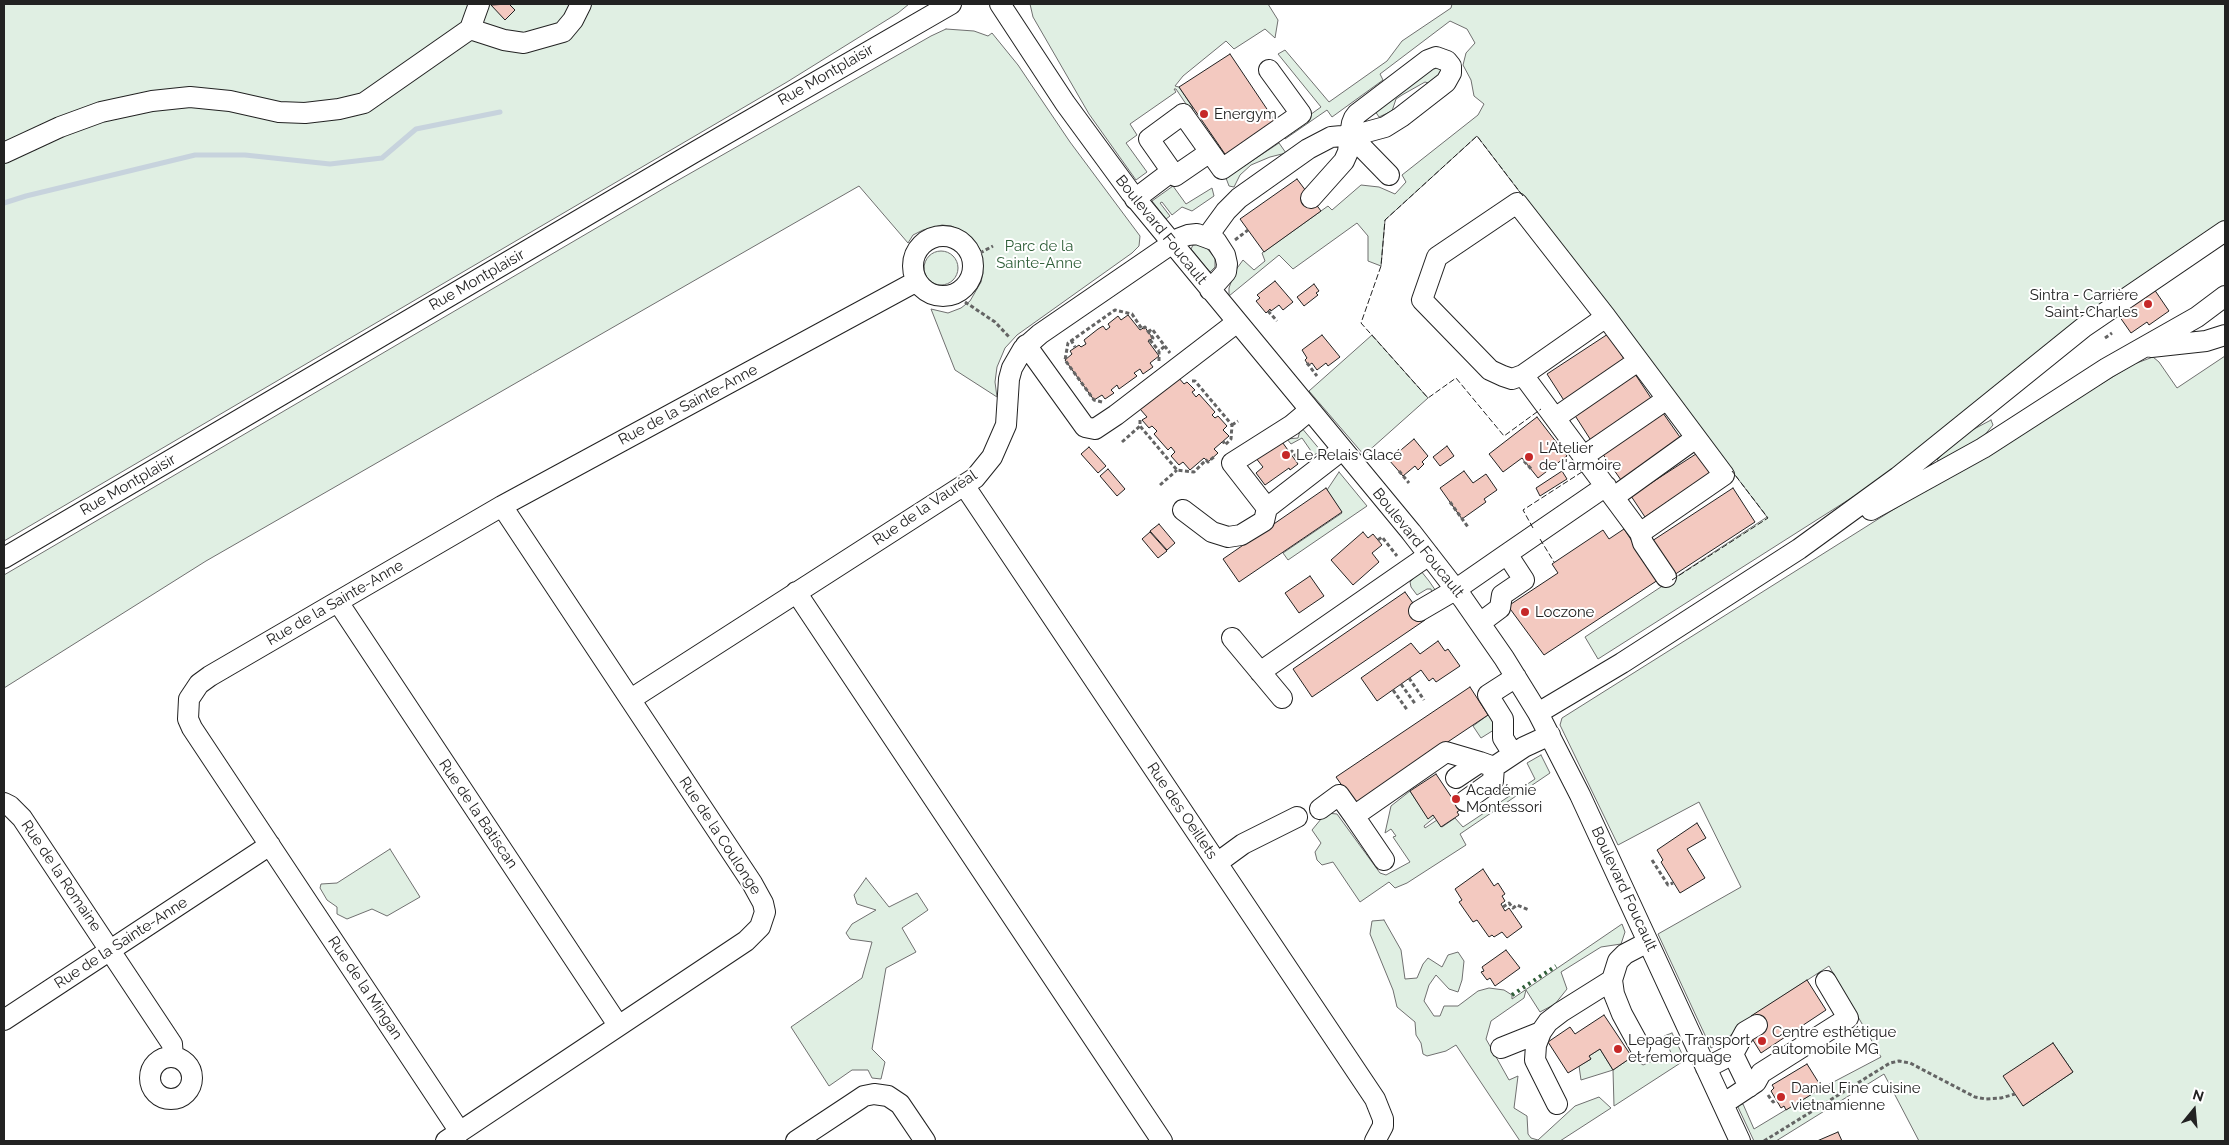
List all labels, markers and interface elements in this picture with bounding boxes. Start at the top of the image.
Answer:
street label: Rue Montplaisir [775,40,877,110]
place label: Energym [1214,105,1277,123]
marker: Energym [1198,108,1210,120]
street label: Boulevard Foucault [1111,172,1211,288]
park label: Parc de la Sainte-Anne [996,237,1082,272]
street label: Rue Montplaisir [426,245,528,315]
place label: Sintra - Carrière Saint-Charles [2030,286,2138,321]
marker: Sintra - Carrière Saint-Charles [2142,298,2154,310]
street label: Rue de la Sainte-Anne [615,361,761,449]
place label: L'Atelier de l'armoire [1539,439,1621,474]
place label: Le Relais Glacé [1296,446,1402,464]
marker: Le Relais Glacé [1280,449,1292,461]
street label: Rue Montplaisir [77,450,179,520]
marker: L'Atelier de l'armoire [1523,451,1535,463]
street label: Rue de la Vauréal [869,466,981,550]
street label: Boulevard Foucault [1368,485,1468,601]
street label: Rue de la Sainte-Anne [263,556,407,650]
place label: Loczone [1535,603,1594,621]
marker: Loczone [1519,606,1531,618]
street label: Rue de la Batiscan [435,756,521,872]
street label: Rue des Oeillets [1143,759,1221,863]
street label: Rue de la Coulonge [675,774,765,898]
place label: Académie Montessori [1466,781,1542,816]
marker: Académie Montessori [1450,793,1462,805]
street label: Rue de la Romaine [17,817,105,935]
street label: Boulevard Foucault [1587,824,1661,954]
street label: Rue de la Sainte-Anne [51,893,191,993]
street label: Rue de la Mingan [324,933,406,1043]
place label: Centre esthétique automobile MG [1772,1023,1896,1058]
place label: Lepage Transport et remorquage [1628,1031,1750,1066]
marker: Centre esthétique automobile MG [1756,1035,1768,1047]
marker: Lepage Transport et remorquage [1612,1043,1624,1055]
place label: Daniel Fine cuisine vietnamienne [1791,1079,1921,1114]
north arrow [2169,1085,2219,1135]
text: N [2191,1086,2206,1105]
marker: Daniel Fine cuisine vietnamienne [1775,1091,1787,1103]

